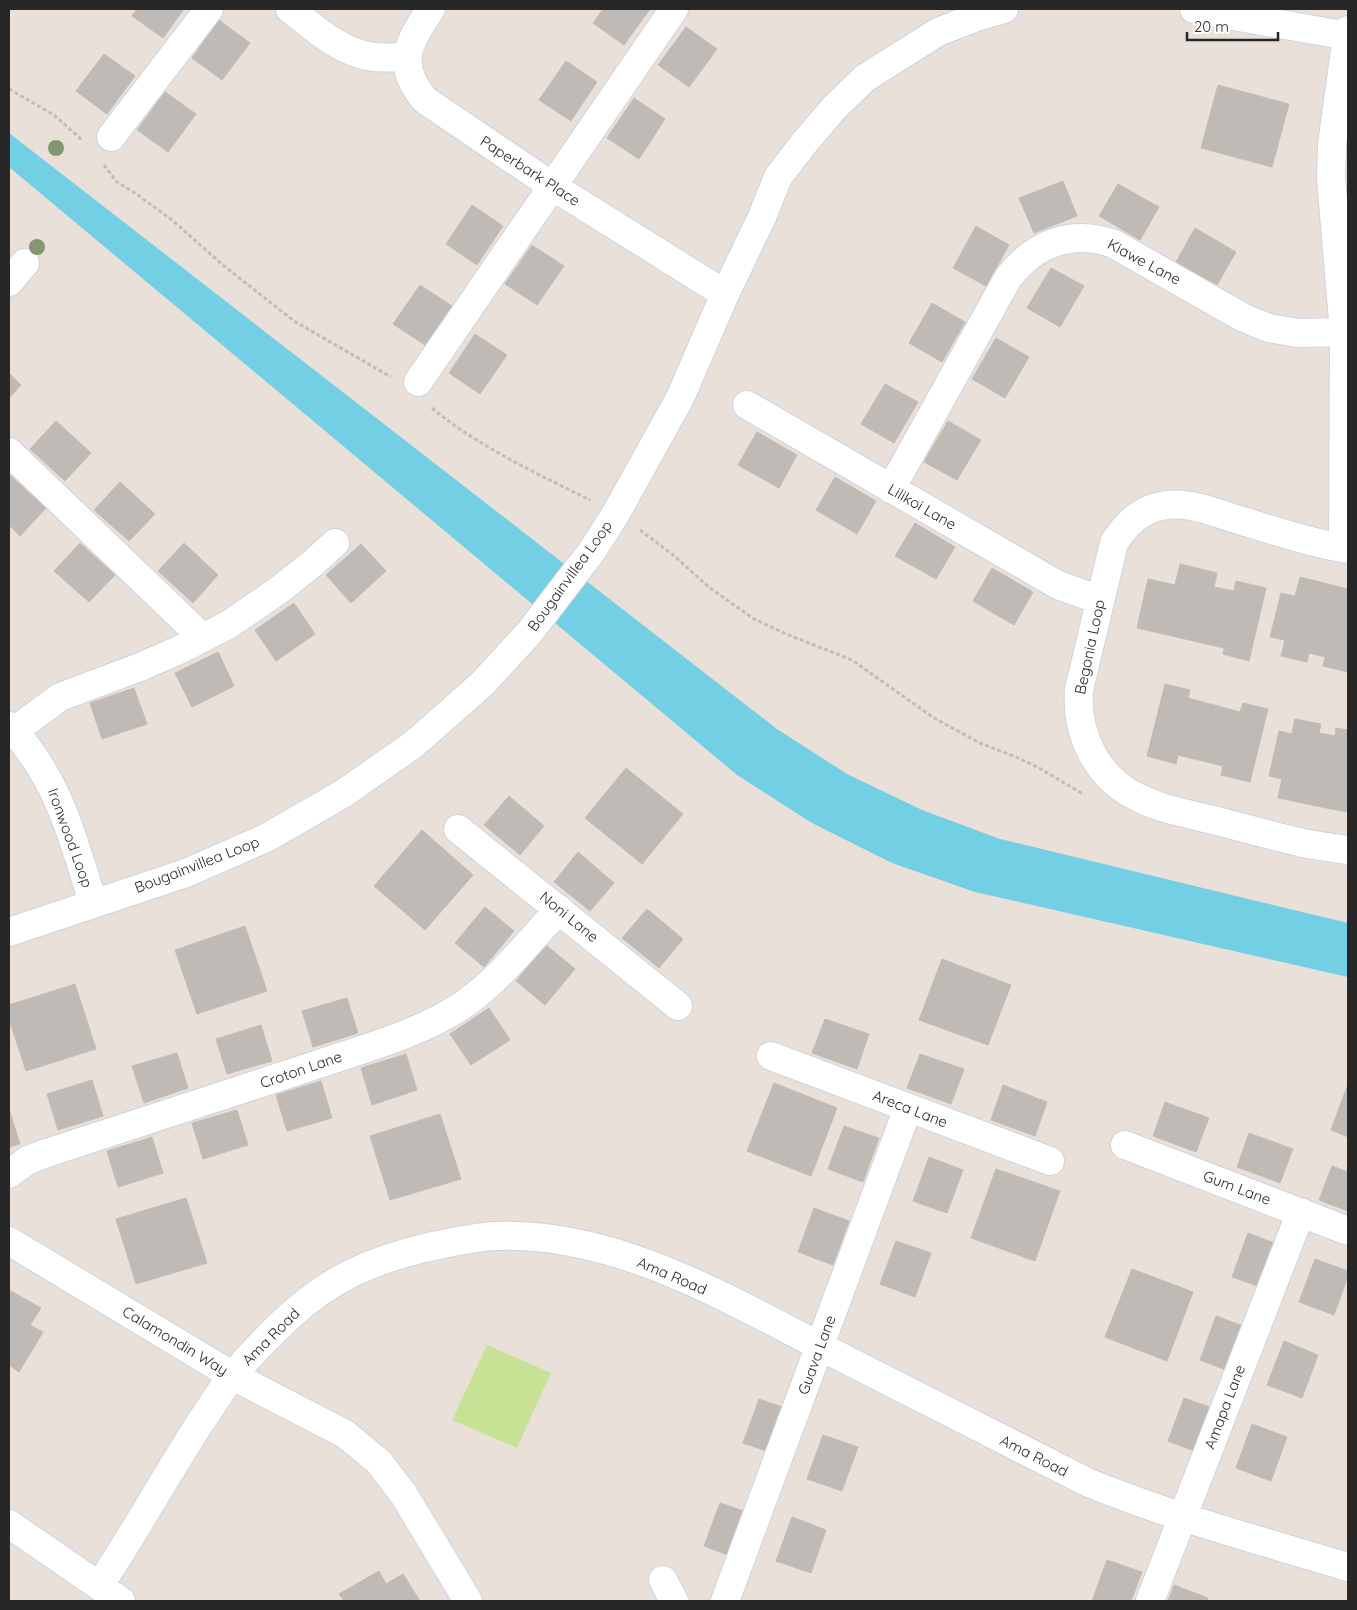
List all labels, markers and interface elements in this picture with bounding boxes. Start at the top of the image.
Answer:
scale bar [1187,10,1278,42]
text: 20 m [1194,17,1229,36]
street label: Paperbark Place [477,131,584,210]
street label: Kiawe Lane [1104,234,1184,289]
street label: Lilikoi Lane [885,479,960,534]
street label: Bougainvillea Loop [523,517,616,635]
street label: Begonia Loop [1070,598,1109,696]
street label: Ironwood Loop [44,785,97,890]
street label: Bougainvillea Loop [132,832,262,897]
street label: Noni Lane [536,887,603,946]
street label: Croton Lane [257,1047,344,1092]
street label: Areca Lane [870,1086,950,1132]
street label: Gum Lane [1201,1166,1274,1209]
street label: Ama Road [635,1252,710,1299]
street label: Calamondin Way [119,1302,232,1380]
street label: Ama Road [238,1304,303,1369]
street label: Guava Lane [793,1312,840,1397]
street label: Amapa Lane [1200,1362,1249,1452]
street label: Ama Road [997,1430,1071,1481]

